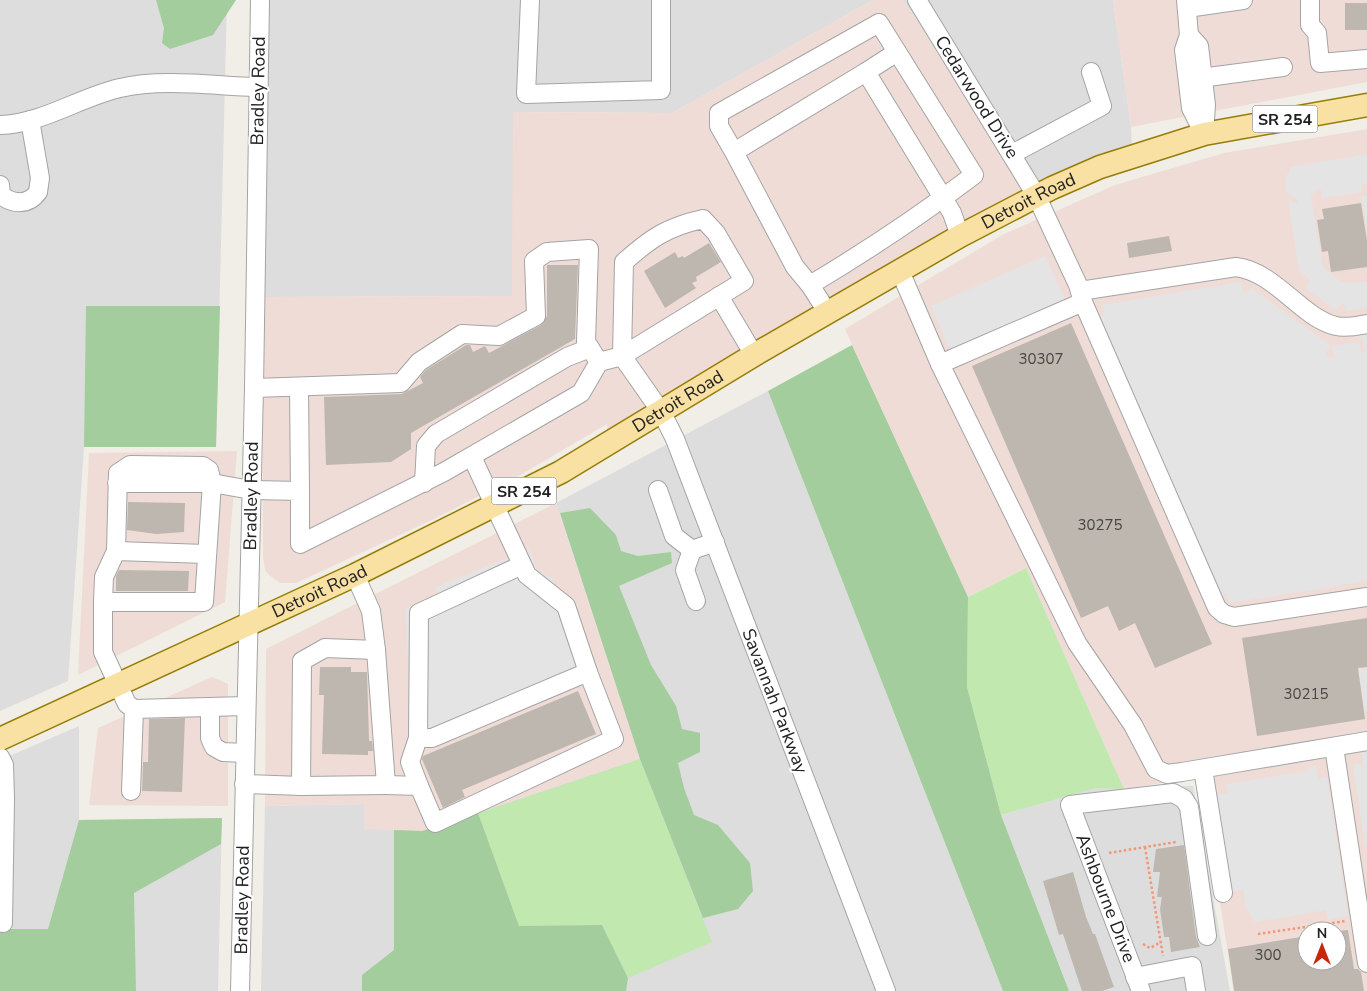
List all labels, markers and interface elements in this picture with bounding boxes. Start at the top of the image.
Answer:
street label: Cedarwood Drive [929,31,1025,163]
street label: Bradley Road [245,36,271,146]
road number: SR 254 [1252,106,1318,132]
street label: Detroit Road [977,167,1079,235]
house number: 30307 [1018,349,1064,369]
street label: Detroit Road [628,364,728,438]
street label: Bradley Road [238,441,264,551]
road number: SR 254 [492,478,556,504]
house number: 30275 [1077,515,1123,535]
street label: Detroit Road [268,559,371,624]
street label: Savannah Parkway [736,625,814,778]
house number: 30215 [1283,684,1329,704]
street label: Ashbourne Drive [1070,830,1142,966]
street label: Bradley Road [229,845,255,955]
north arrow [1297,921,1347,971]
text: N [1317,924,1327,943]
house number: 300 [1254,945,1282,965]

